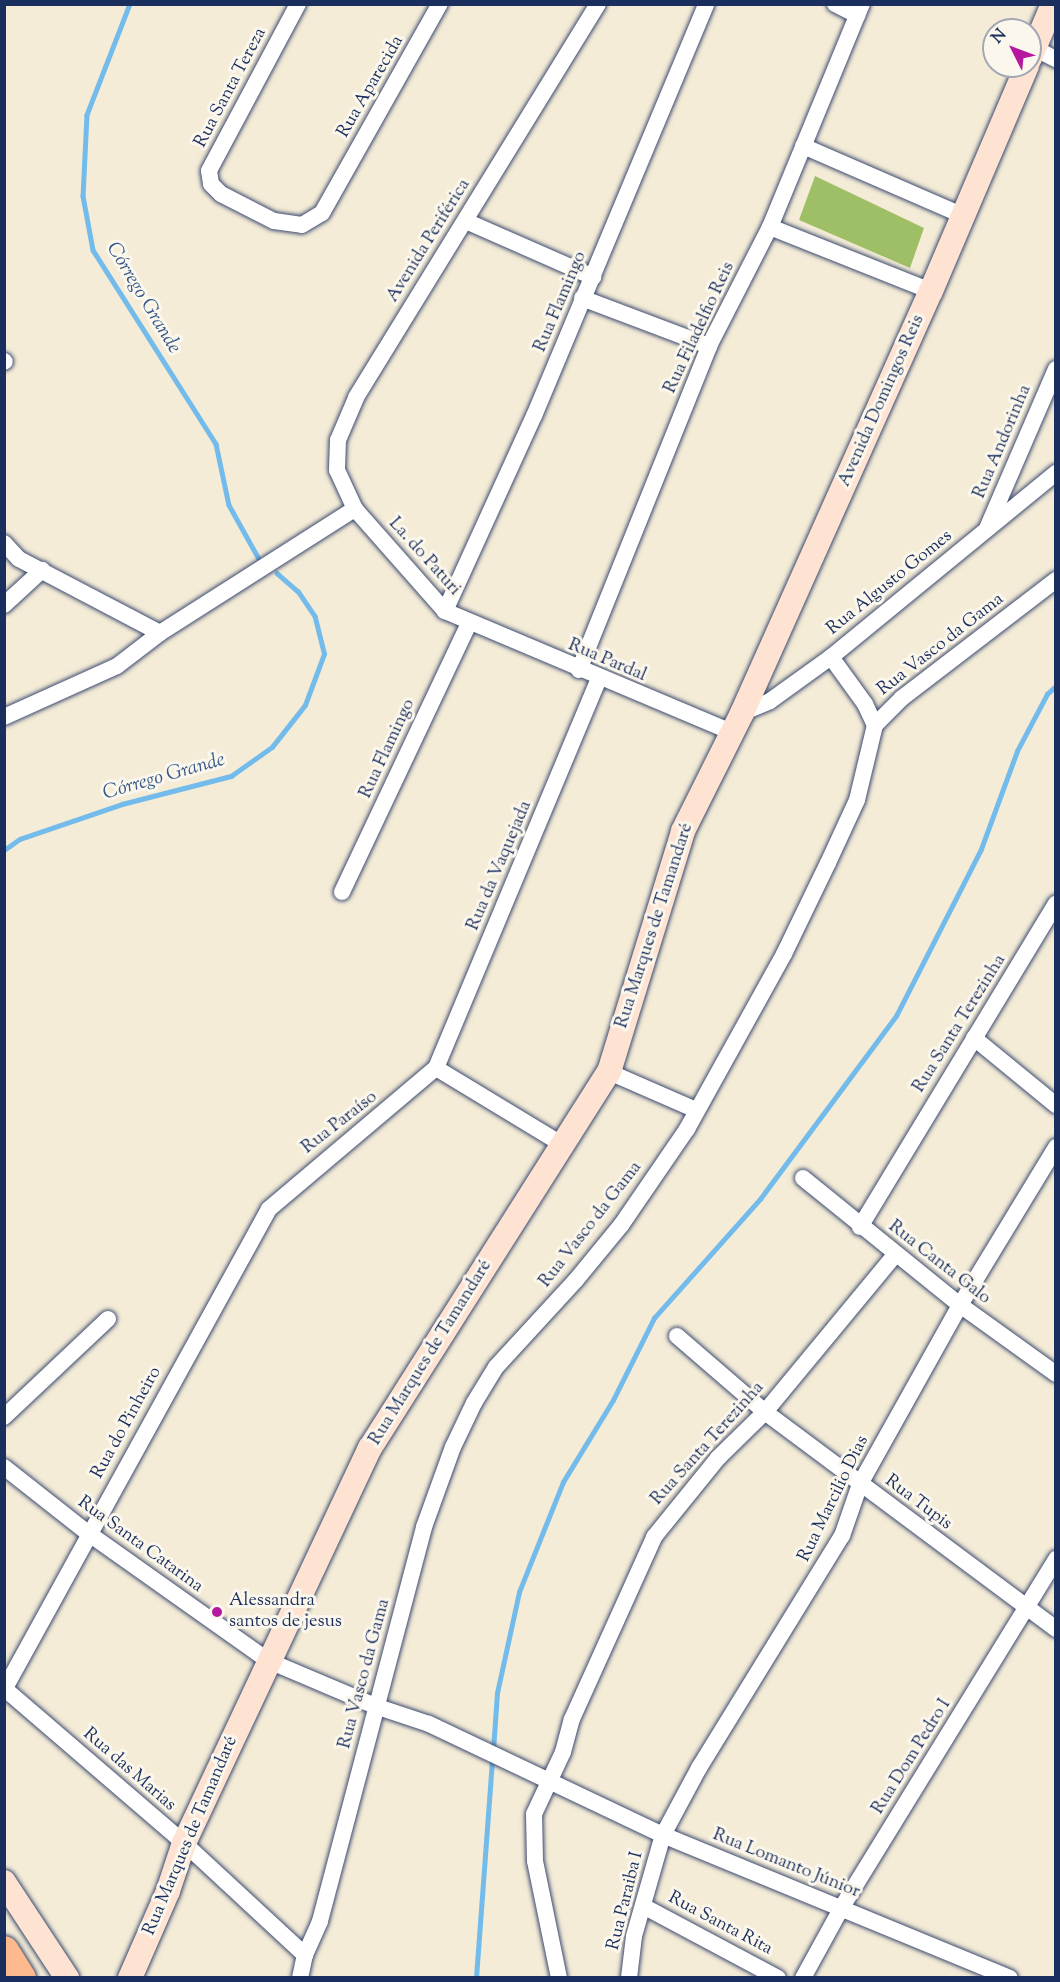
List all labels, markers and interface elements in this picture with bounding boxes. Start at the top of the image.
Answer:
north arrow [982,18,1042,78]
street label: Rua Santa Tereza [190,24,272,152]
text: N [987,25,1013,49]
street label: Rua Aparecida [333,32,409,142]
street label: Avenida Periférica [382,176,476,306]
water label: Córrego Grande [100,238,186,358]
street label: Rua Flamingo [530,248,592,356]
street label: Rua Filadelfio Reis [660,259,740,397]
street label: Avenida Domingos Reis [834,312,930,490]
street label: Rua Andorinha [969,382,1037,502]
street label: La. do Paturi [383,514,465,600]
street label: Rua Algusto Gomes [823,526,957,640]
street label: Rua Vasco da Gama [874,589,1008,701]
street label: Rua Pardal [565,635,649,687]
street label: Rua Flamingo [356,696,420,802]
water label: Córrego Grande [100,748,228,806]
street label: Rua da Vaquejada [463,798,537,934]
street label: Rua Marques de Tamandaré [612,821,698,1031]
street label: Rua Santa Terezinha [909,951,1011,1097]
street label: Rua Paraíso [298,1087,382,1159]
street label: Rua Vasco da Gama [535,1158,647,1292]
street label: Rua Canta Galo [884,1216,994,1310]
street label: Rua Marques de Tamandaré [365,1256,497,1450]
street label: Rua do Pinheiro [87,1363,167,1483]
street label: Rua Santa Terezinha [647,1378,769,1510]
street label: Rua Marcilio Dias [794,1432,874,1566]
street label: Rua Tupis [880,1471,956,1535]
street label: Rua Santa Catarina [73,1492,207,1598]
place label: Alessandra santos de jesus [229,1591,342,1634]
street label: Rua Vasco da Gama [335,1597,395,1751]
marker: Alessandra santos de jesus [210,1605,224,1619]
street label: Rua Dom Pedro I [868,1695,956,1819]
street label: Rua das Marias [78,1724,180,1816]
street label: Rua Marques de Tamandaré [139,1733,243,1939]
street label: Rua Lomanto Júnior [709,1825,863,1903]
street label: Rua Paraiba I [603,1850,649,1952]
street label: Rua Santa Rita [664,1887,776,1961]

